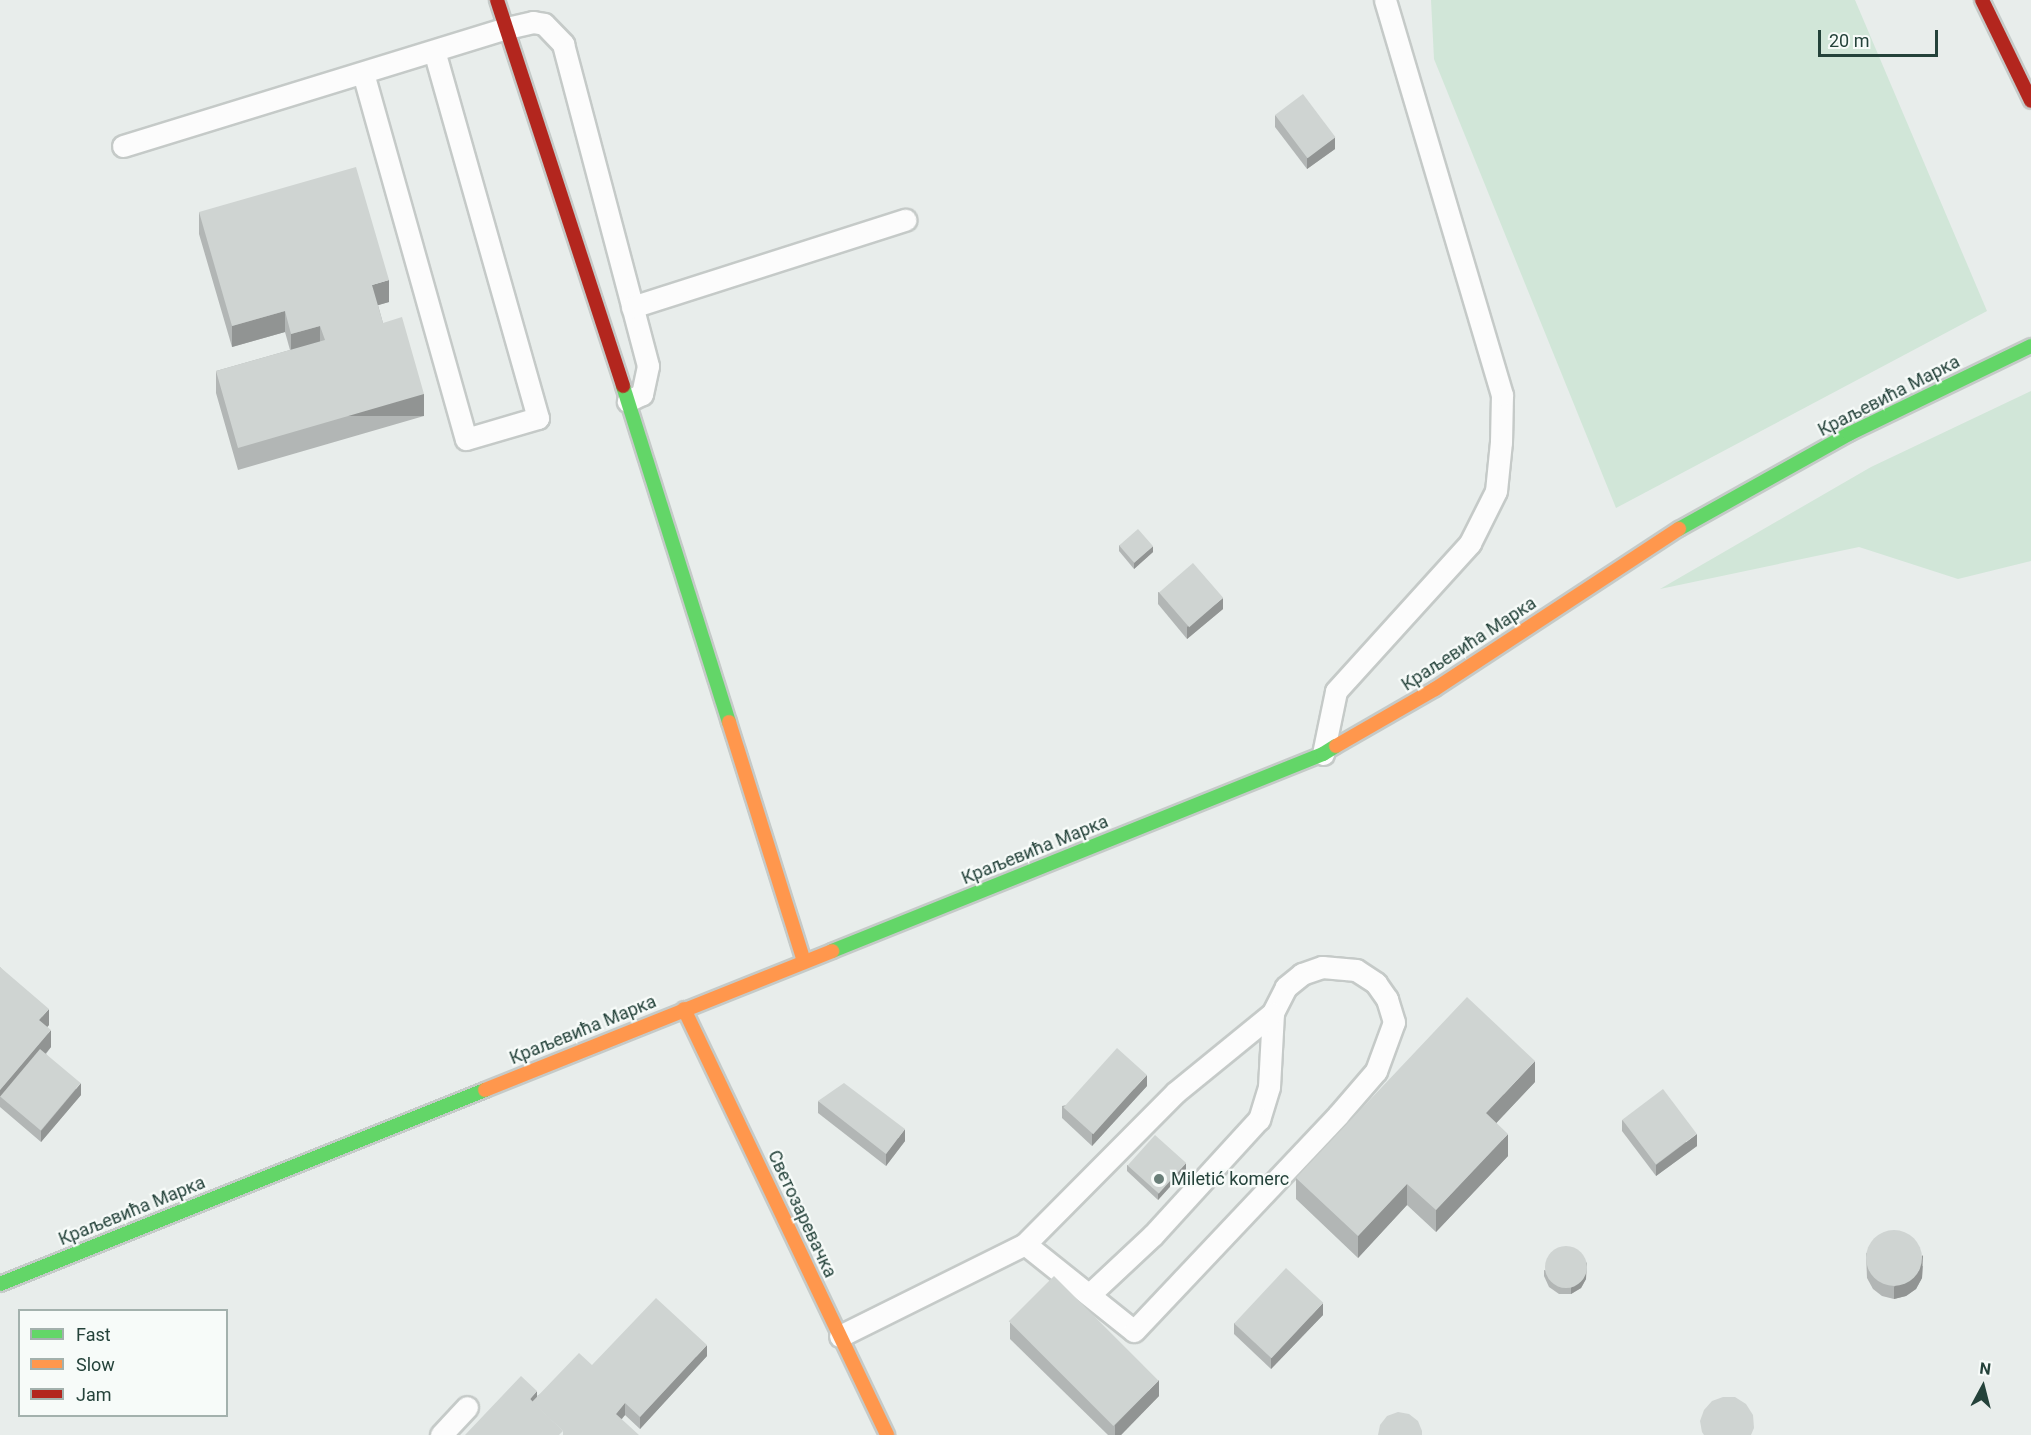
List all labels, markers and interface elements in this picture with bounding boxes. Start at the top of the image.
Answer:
scale bar [1821,18,1941,56]
text: 20 m [1829,30,1869,51]
street label: Краљевића Марка [1814,351,1964,441]
street label: Краљевића Марка [1398,592,1540,696]
street label: Краљевића Марка [958,811,1112,889]
street label: Краљевића Марка [506,991,660,1069]
street label: Светозаревачка [763,1147,841,1281]
place label: Miletić komerc [1171,1168,1289,1190]
street label: Краљевића Марка [55,1172,209,1250]
marker: Miletić komerc [1152,1172,1166,1186]
legend [18,1309,228,1417]
text: Fast [76,1324,111,1345]
text: Slow [76,1354,115,1375]
north arrow [1953,1357,2013,1417]
text: N [1978,1359,1992,1379]
text: Jam [76,1384,112,1405]

